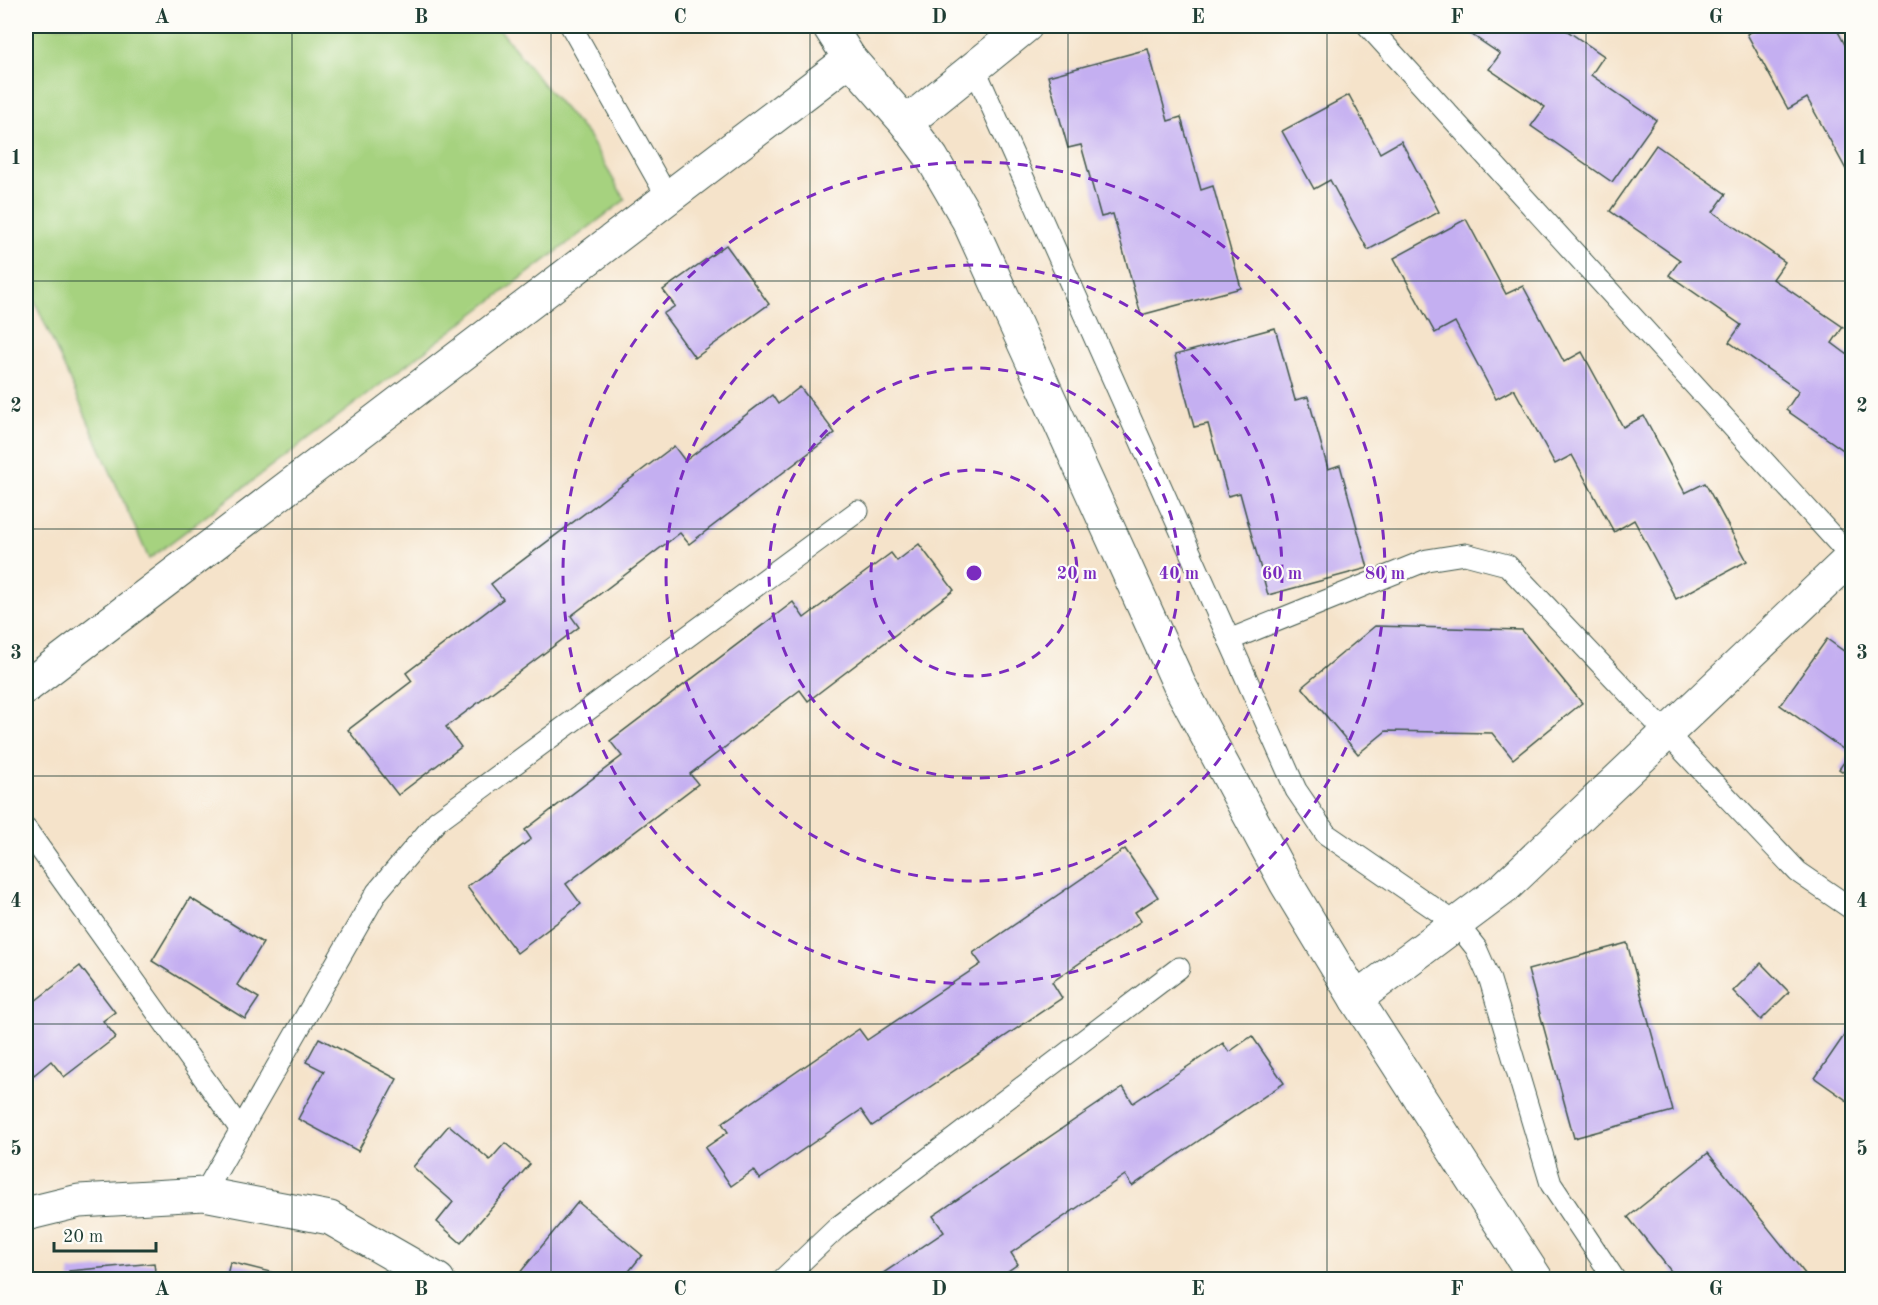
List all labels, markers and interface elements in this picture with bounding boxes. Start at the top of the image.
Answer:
text: A [154,8,170,28]
text: B [414,8,428,28]
text: C [673,8,687,28]
text: D [931,8,947,28]
text: E [1191,8,1205,28]
text: F [1450,8,1464,28]
text: G [1709,8,1723,28]
text: 1 [10,149,22,169]
text: 1 [1856,149,1868,169]
text: 2 [10,397,22,417]
text: 2 [1856,397,1868,417]
centre of rings [964,563,984,583]
text: 20 m [1057,565,1097,583]
text: 40 m [1159,565,1199,583]
text: 60 m [1262,565,1302,583]
text: 80 m [1365,565,1405,583]
text: 3 [10,644,22,664]
text: 3 [1856,644,1868,664]
text: 4 [10,892,22,912]
text: 4 [1856,892,1868,912]
text: 5 [10,1139,22,1160]
text: 5 [1856,1139,1868,1160]
scale bar [54,1215,156,1253]
text: 20 m [63,1228,103,1246]
text: A [154,1280,170,1300]
text: B [414,1280,428,1300]
text: C [673,1280,687,1300]
text: D [931,1280,947,1300]
text: E [1191,1280,1205,1300]
text: F [1450,1280,1464,1300]
text: G [1709,1280,1723,1300]

